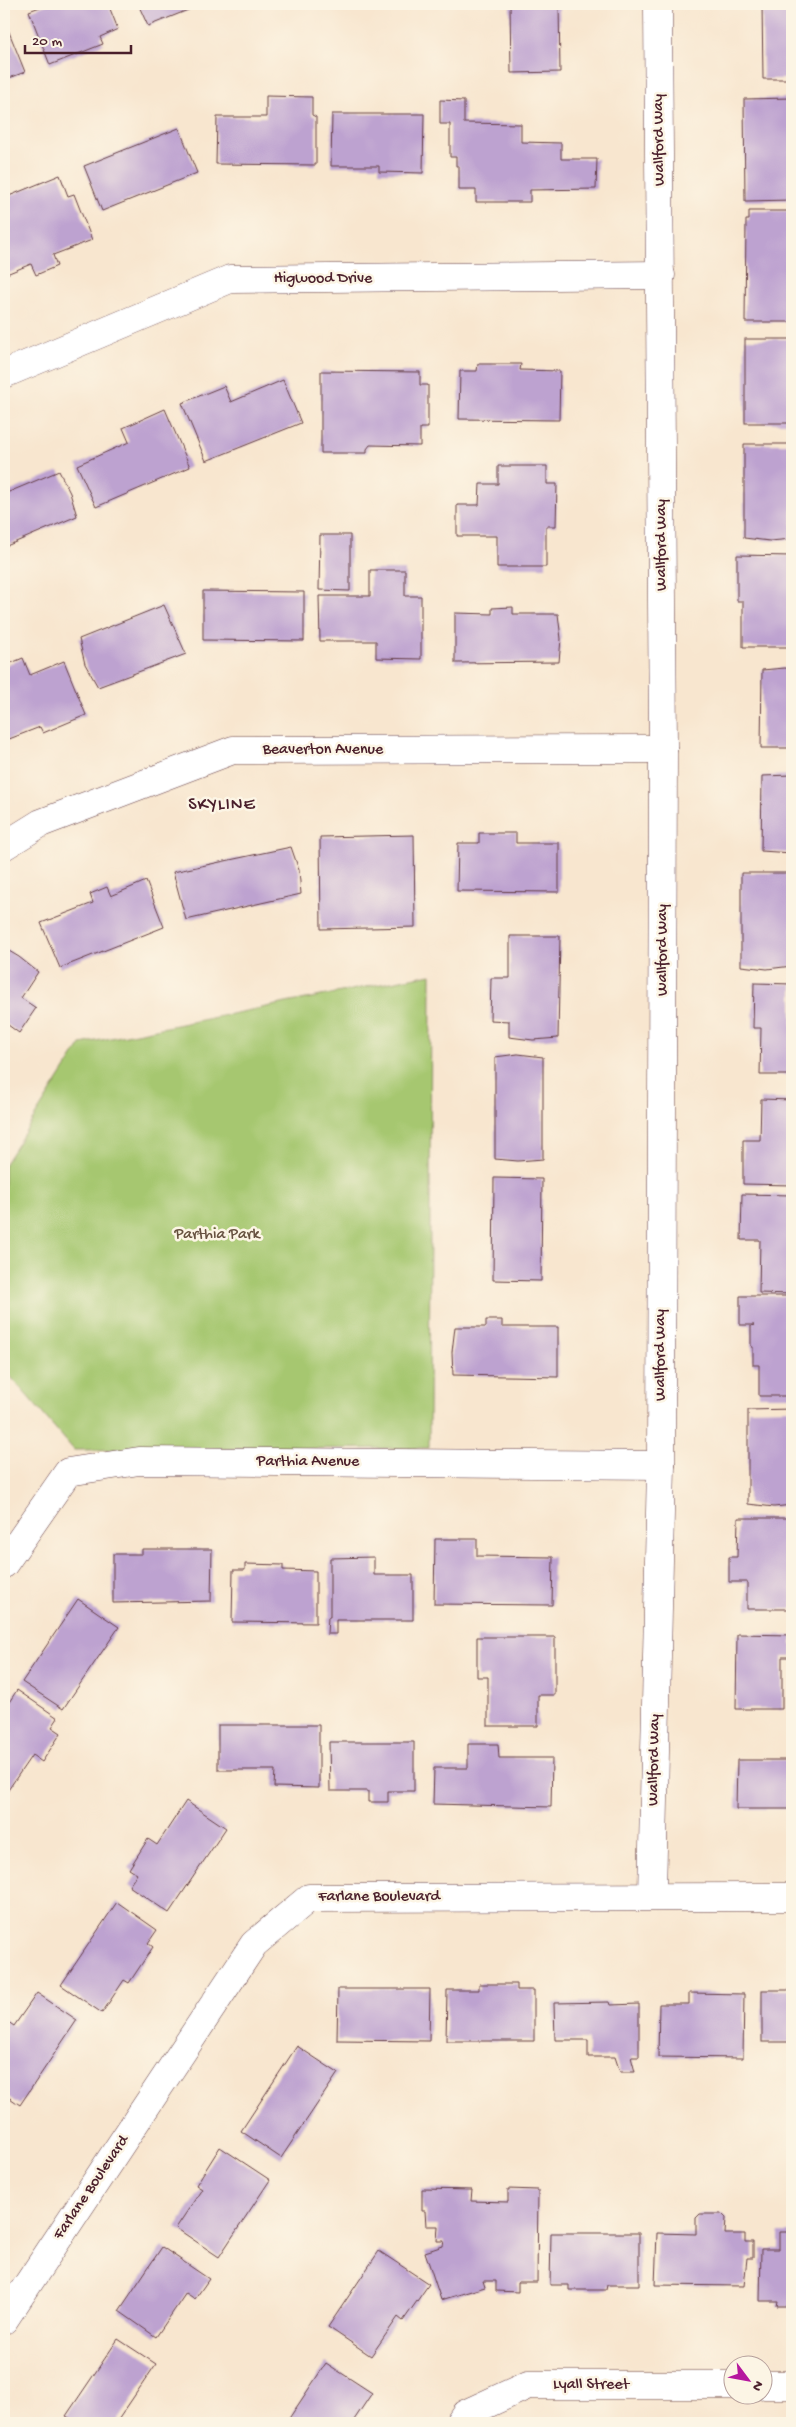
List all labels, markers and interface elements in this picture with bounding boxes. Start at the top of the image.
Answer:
scale bar [25,22,131,54]
text: 20 m [32,33,62,51]
street label: Wallford Way [650,94,670,186]
street label: Higwood Drive [274,270,373,289]
street label: Wallford Way [653,499,672,591]
street label: Beaverton Avenue [262,741,384,760]
district label: SKYLINE [188,795,256,816]
street label: Wallford Way [654,904,673,996]
park label: Parthia Park [173,1226,261,1245]
street label: Wallford Way [652,1309,671,1401]
street label: Parthia Avenue [256,1453,360,1472]
street label: Wallford Way [645,1714,665,1806]
street label: Farlane Boulevard [317,1888,441,1907]
street label: Farlane Boulevard [50,2131,135,2245]
north arrow [724,2354,774,2404]
street label: Lyall Street [553,2376,631,2395]
text: N [747,2377,767,2394]

